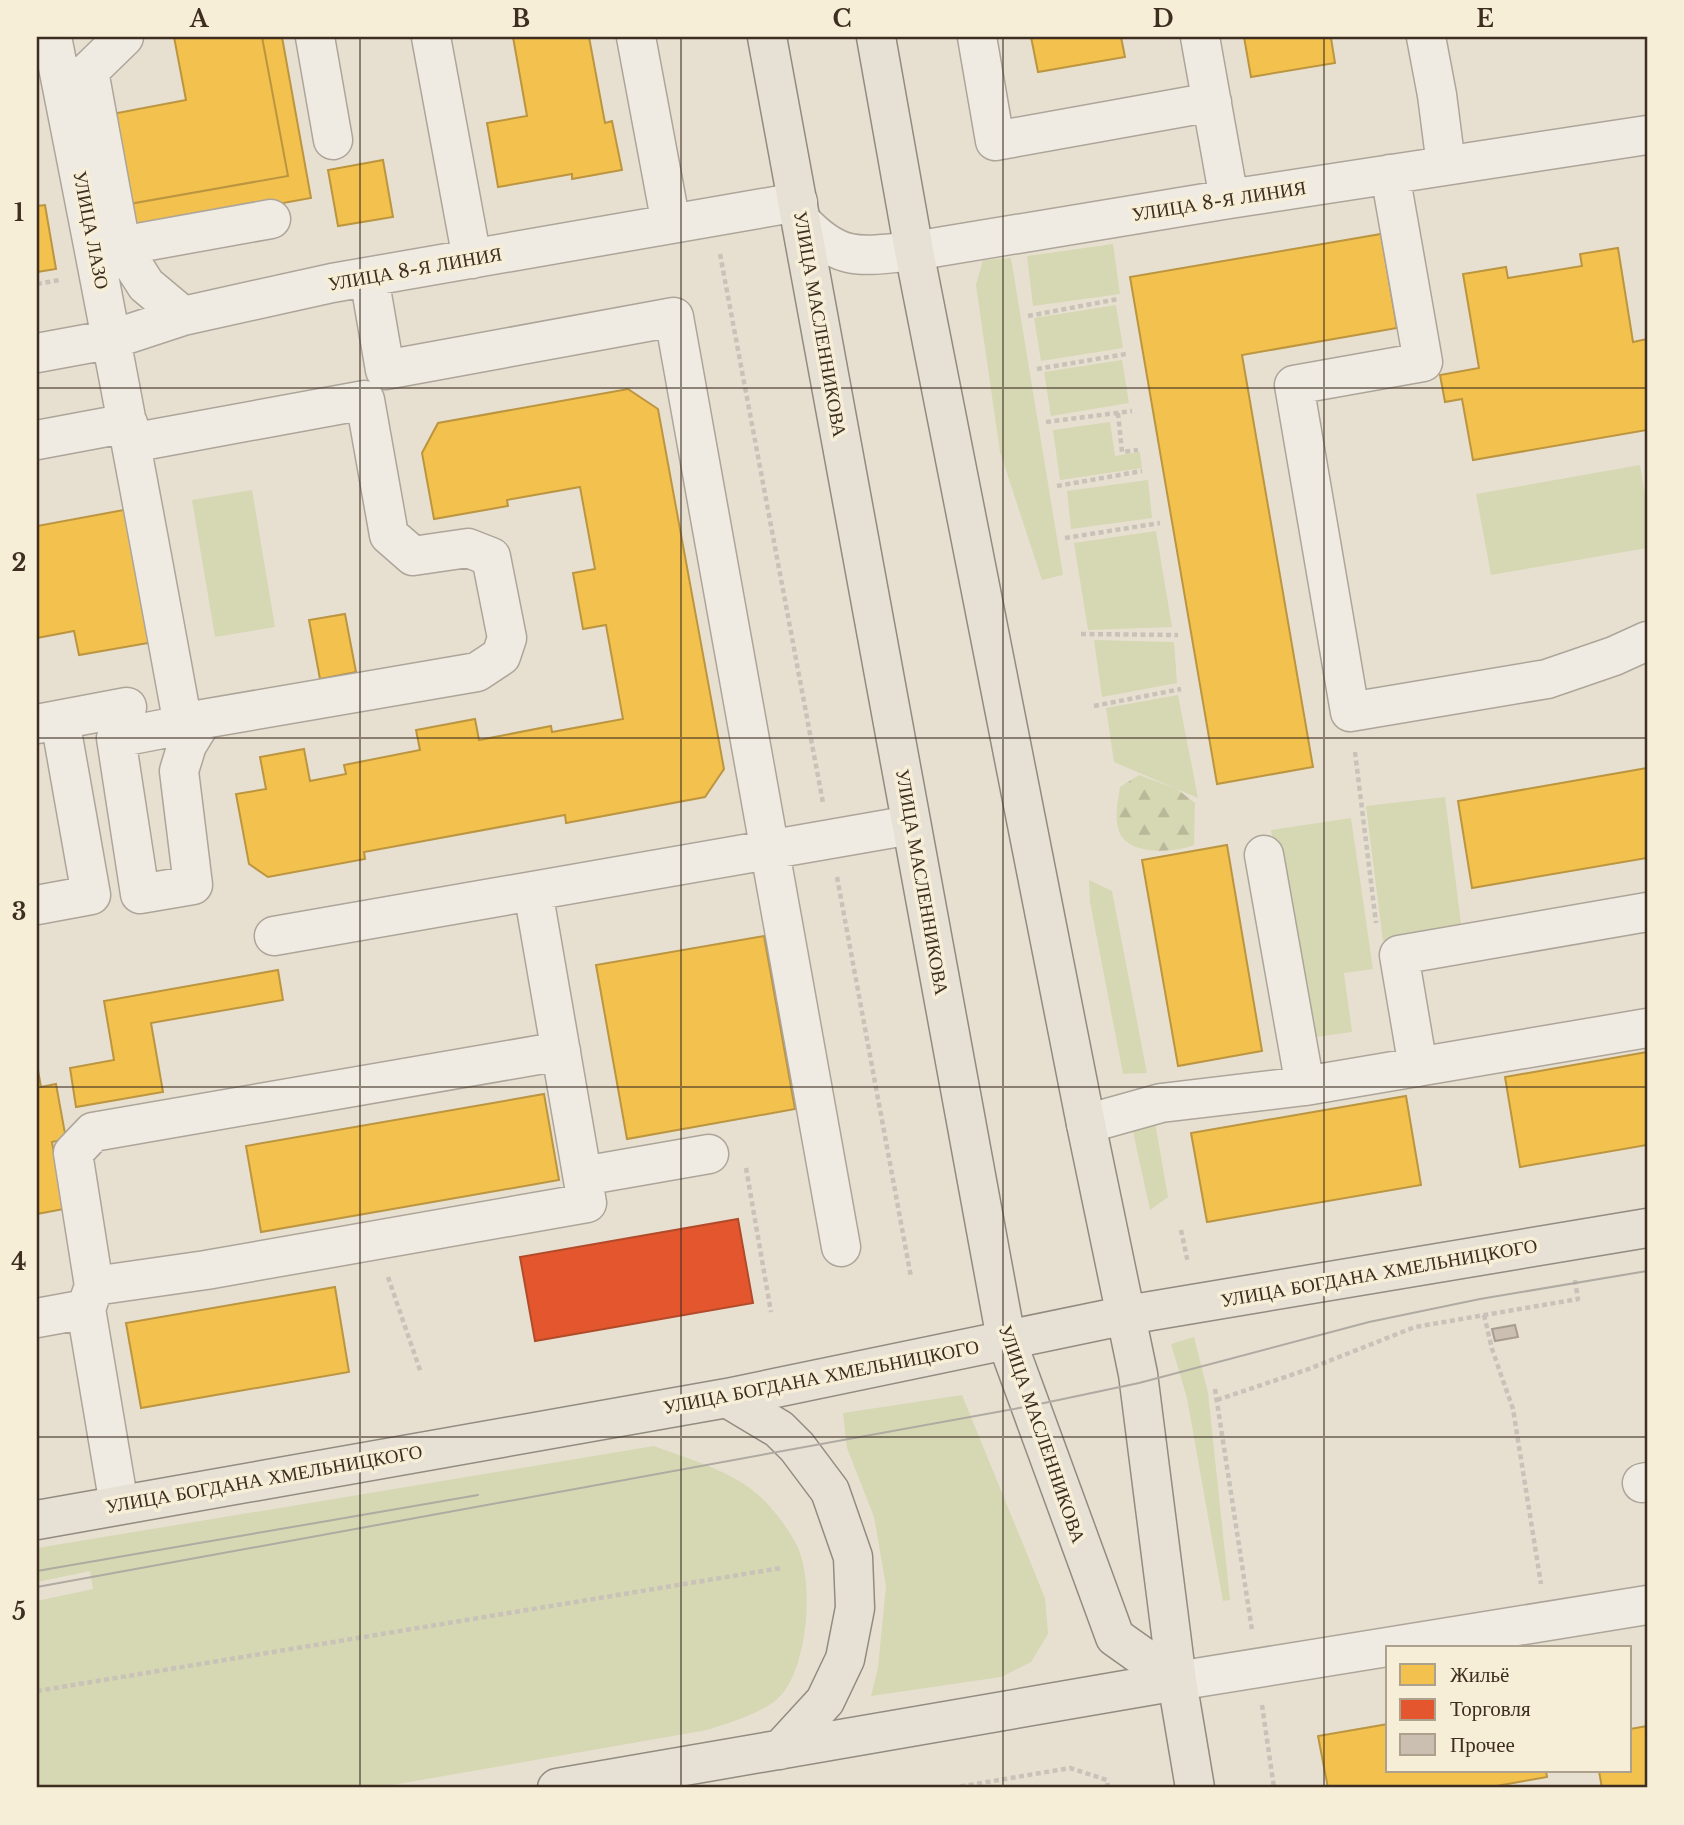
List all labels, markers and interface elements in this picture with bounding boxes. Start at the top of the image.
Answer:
text: A [189,5,210,33]
text: B [512,5,530,33]
text: C [833,5,851,33]
text: D [1152,5,1174,33]
text: E [1476,5,1494,33]
street label: УЛИЦА ЛАЗО [68,169,114,291]
street label: УЛИЦА 8-Я ЛИНИЯ [1130,176,1308,226]
text: 1 [14,199,24,227]
street label: УЛИЦА МАСЛЕННИКОВА [789,209,851,439]
street label: УЛИЦА 8-Я ЛИНИЯ [326,242,504,296]
text: 2 [12,549,26,577]
street label: УЛИЦА МАСЛЕННИКОВА [891,767,953,997]
text: 3 [12,898,26,926]
street label: УЛИЦА БОГДАНА ХМЕЛЬНИЦКОГО [1219,1234,1539,1312]
text: 4 [11,1248,27,1276]
street label: УЛИЦА МАСЛЕННИКОВА [994,1322,1090,1546]
street label: УЛИЦА БОГДАНА ХМЕЛЬНИЦКОГО [661,1335,981,1419]
street label: УЛИЦА БОГДАНА ХМЕЛЬНИЦКОГО [104,1440,424,1518]
text: 5 [12,1598,26,1626]
legend [1386,1646,1632,1772]
text: Жильё [1450,1662,1509,1688]
text: Торговля [1450,1696,1531,1722]
text: Прочее [1450,1732,1515,1758]

